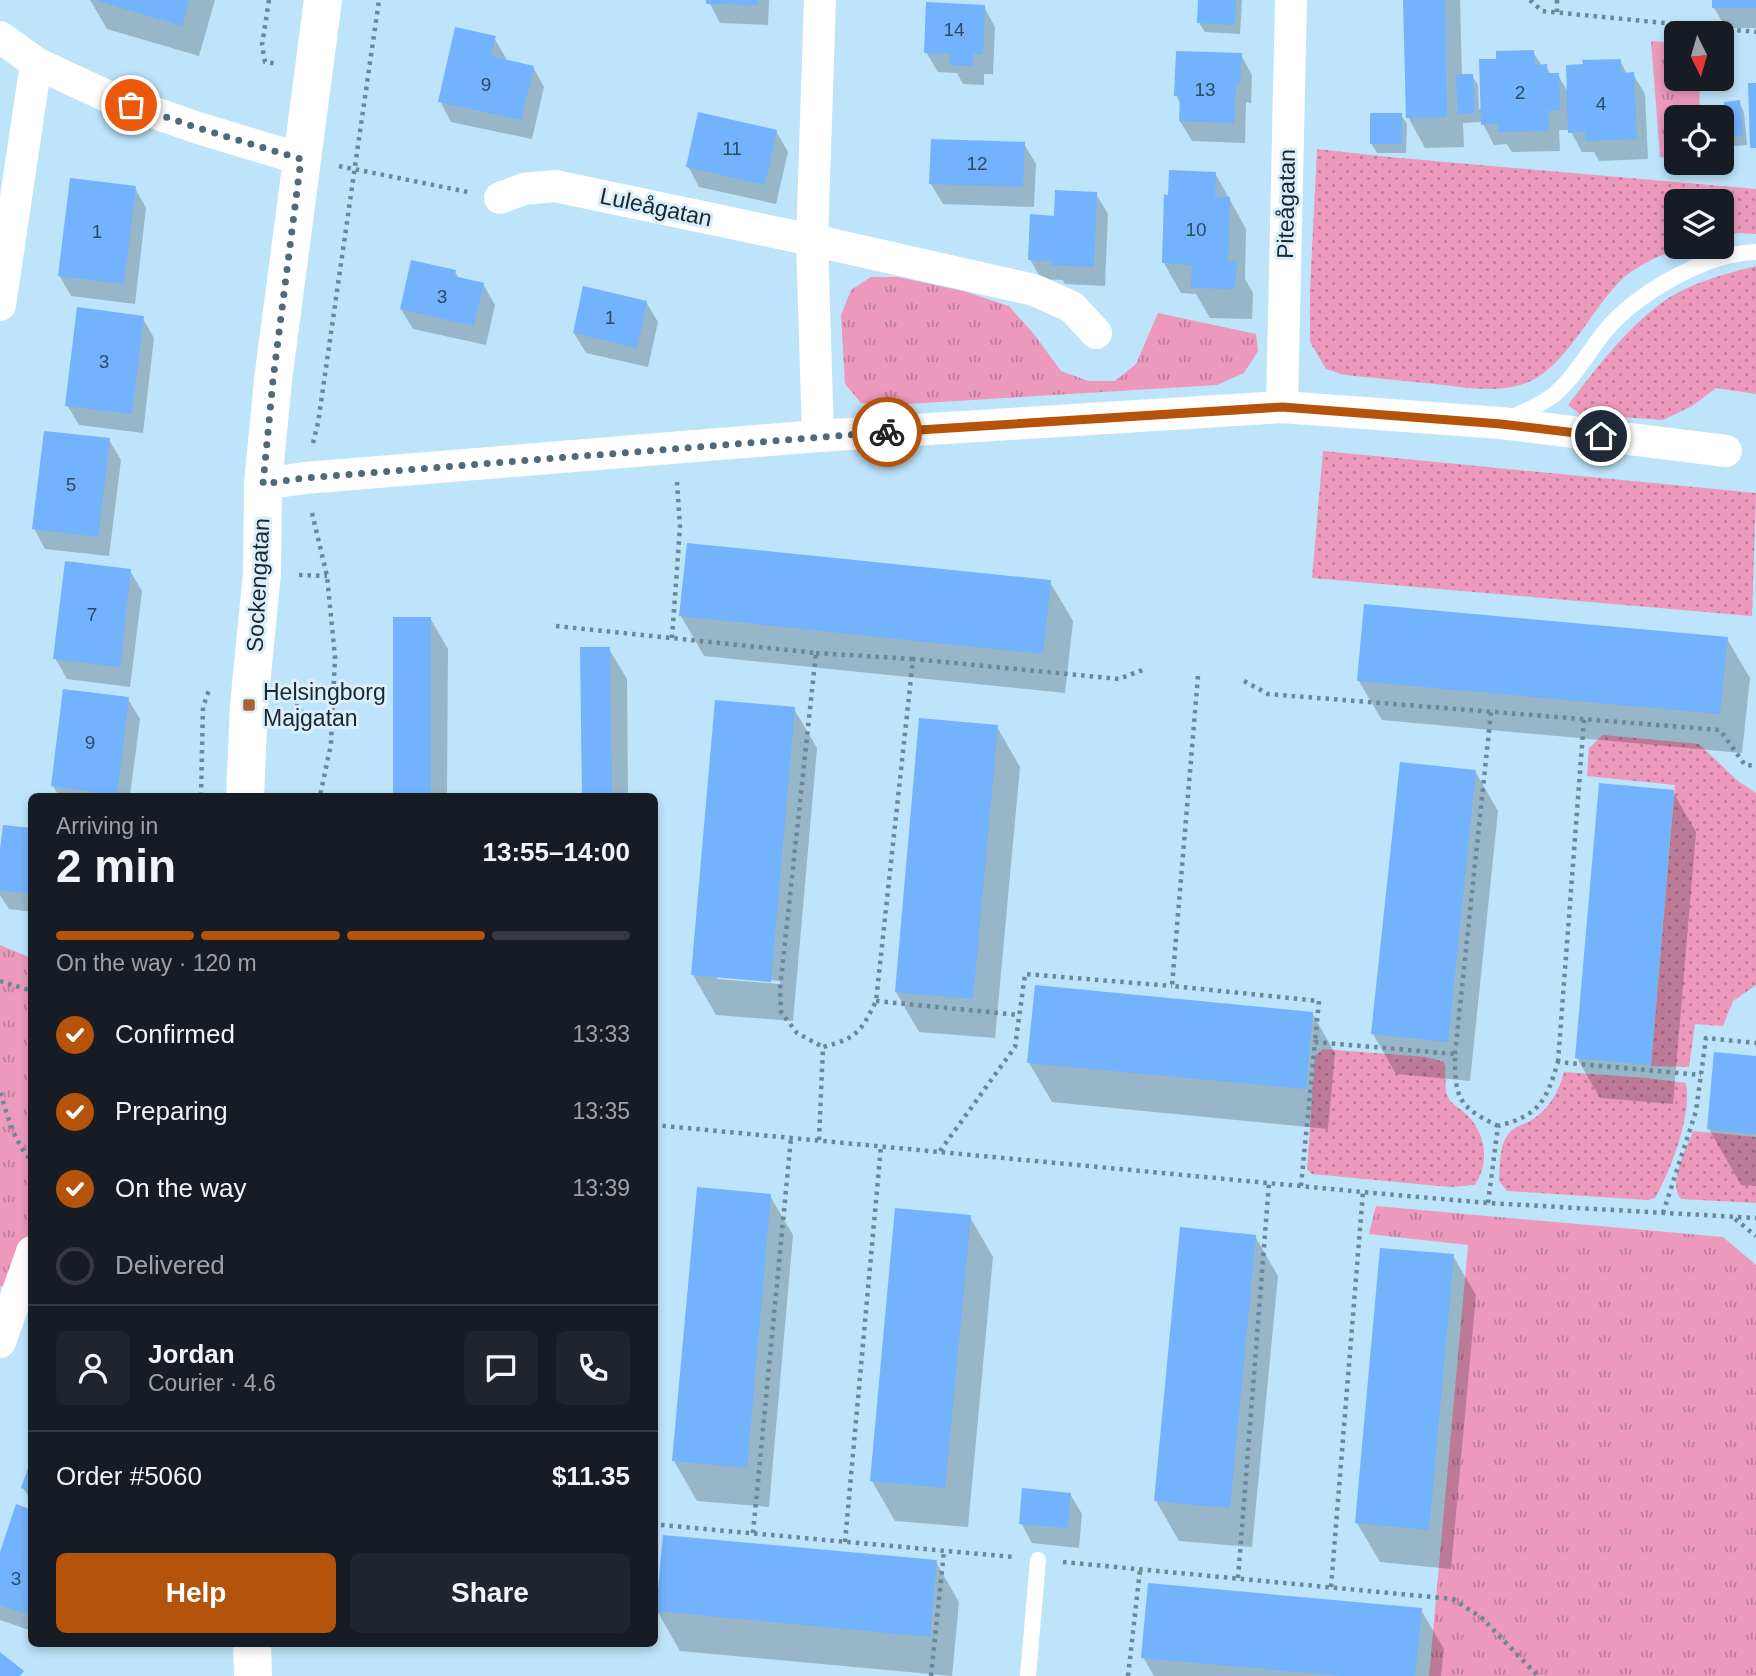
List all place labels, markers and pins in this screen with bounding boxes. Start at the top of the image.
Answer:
pin [101,75,161,135]
pin [1571,406,1631,466]
place label: Helsingborg Majgatan [263,679,386,731]
marker: Helsingborg Majgatan [241,697,257,713]

